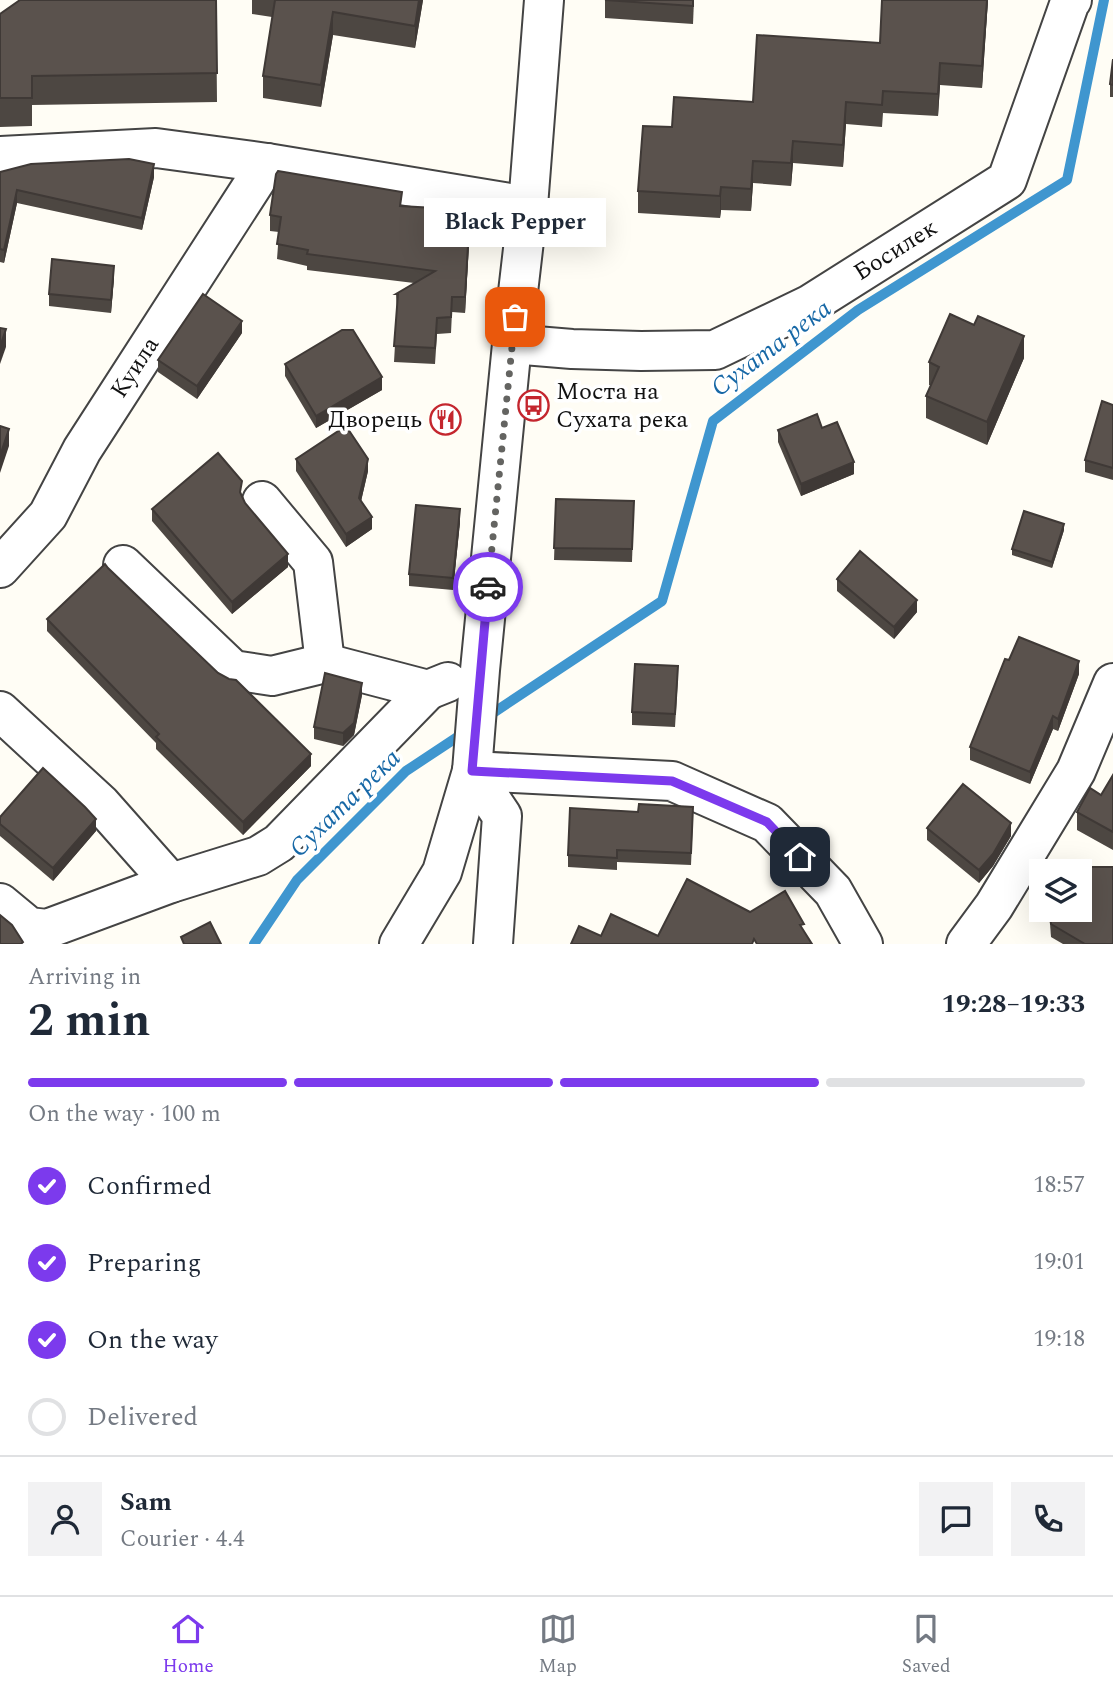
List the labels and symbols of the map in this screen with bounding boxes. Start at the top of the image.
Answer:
callout: Black Pepper [424,198,606,247]
street label: Босилек [847,210,945,290]
pin [485,287,545,347]
water label: Сухата река [702,289,840,407]
street label: Куила [102,329,169,405]
place label: Моста на Сухата река [556,374,689,438]
bus stop icon: Моста на Сухата река [516,389,550,423]
place label: Дворець [328,402,422,438]
restaurant icon: Дворець [428,403,462,437]
courier [453,552,523,622]
water label: Сухата река [280,739,410,867]
pin [770,827,830,887]

